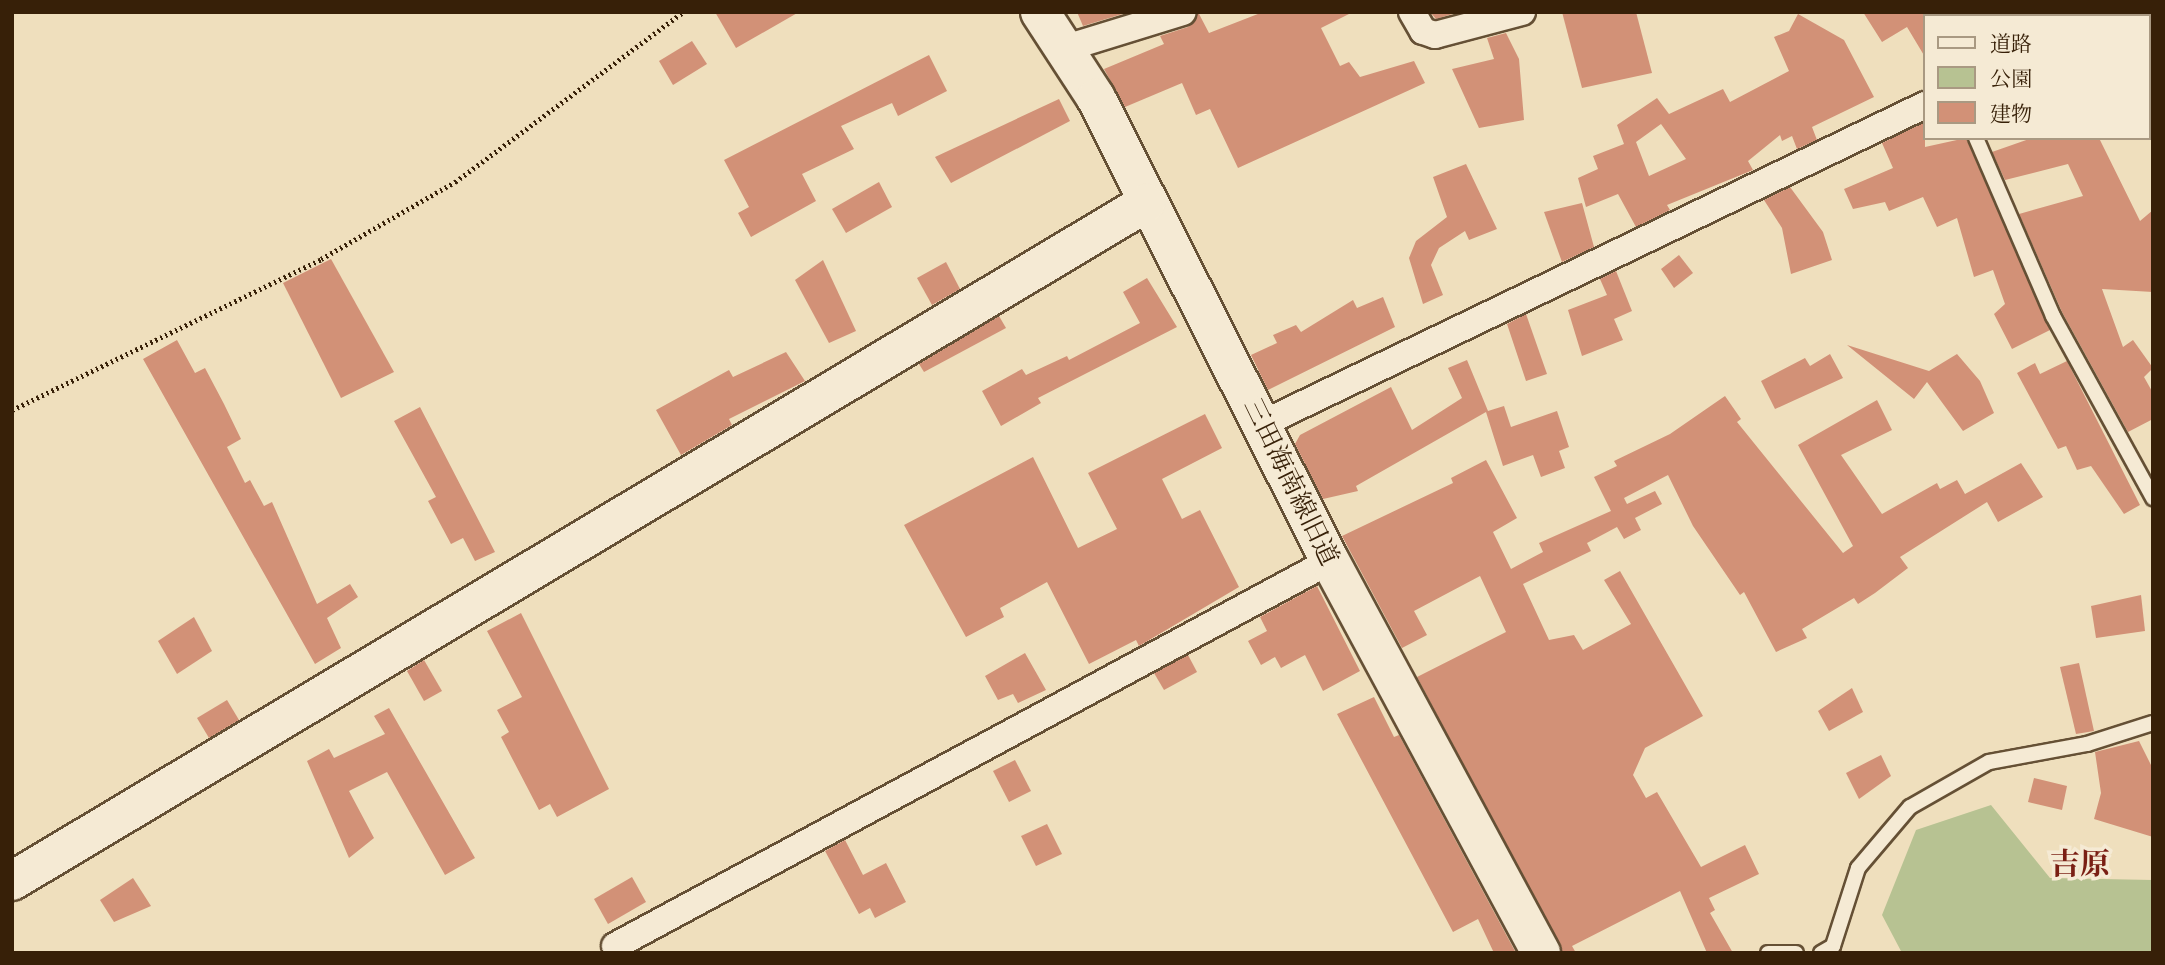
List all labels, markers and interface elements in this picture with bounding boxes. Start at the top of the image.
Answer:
legend [1924,14,2151,140]
text: 道路 [1990,30,2032,58]
text: 公園 [1990,65,2032,93]
text: 建物 [1990,100,2032,128]
street label: 三田海南線旧道 [1237,393,1345,571]
district label: 吉原 [2050,846,2110,882]

